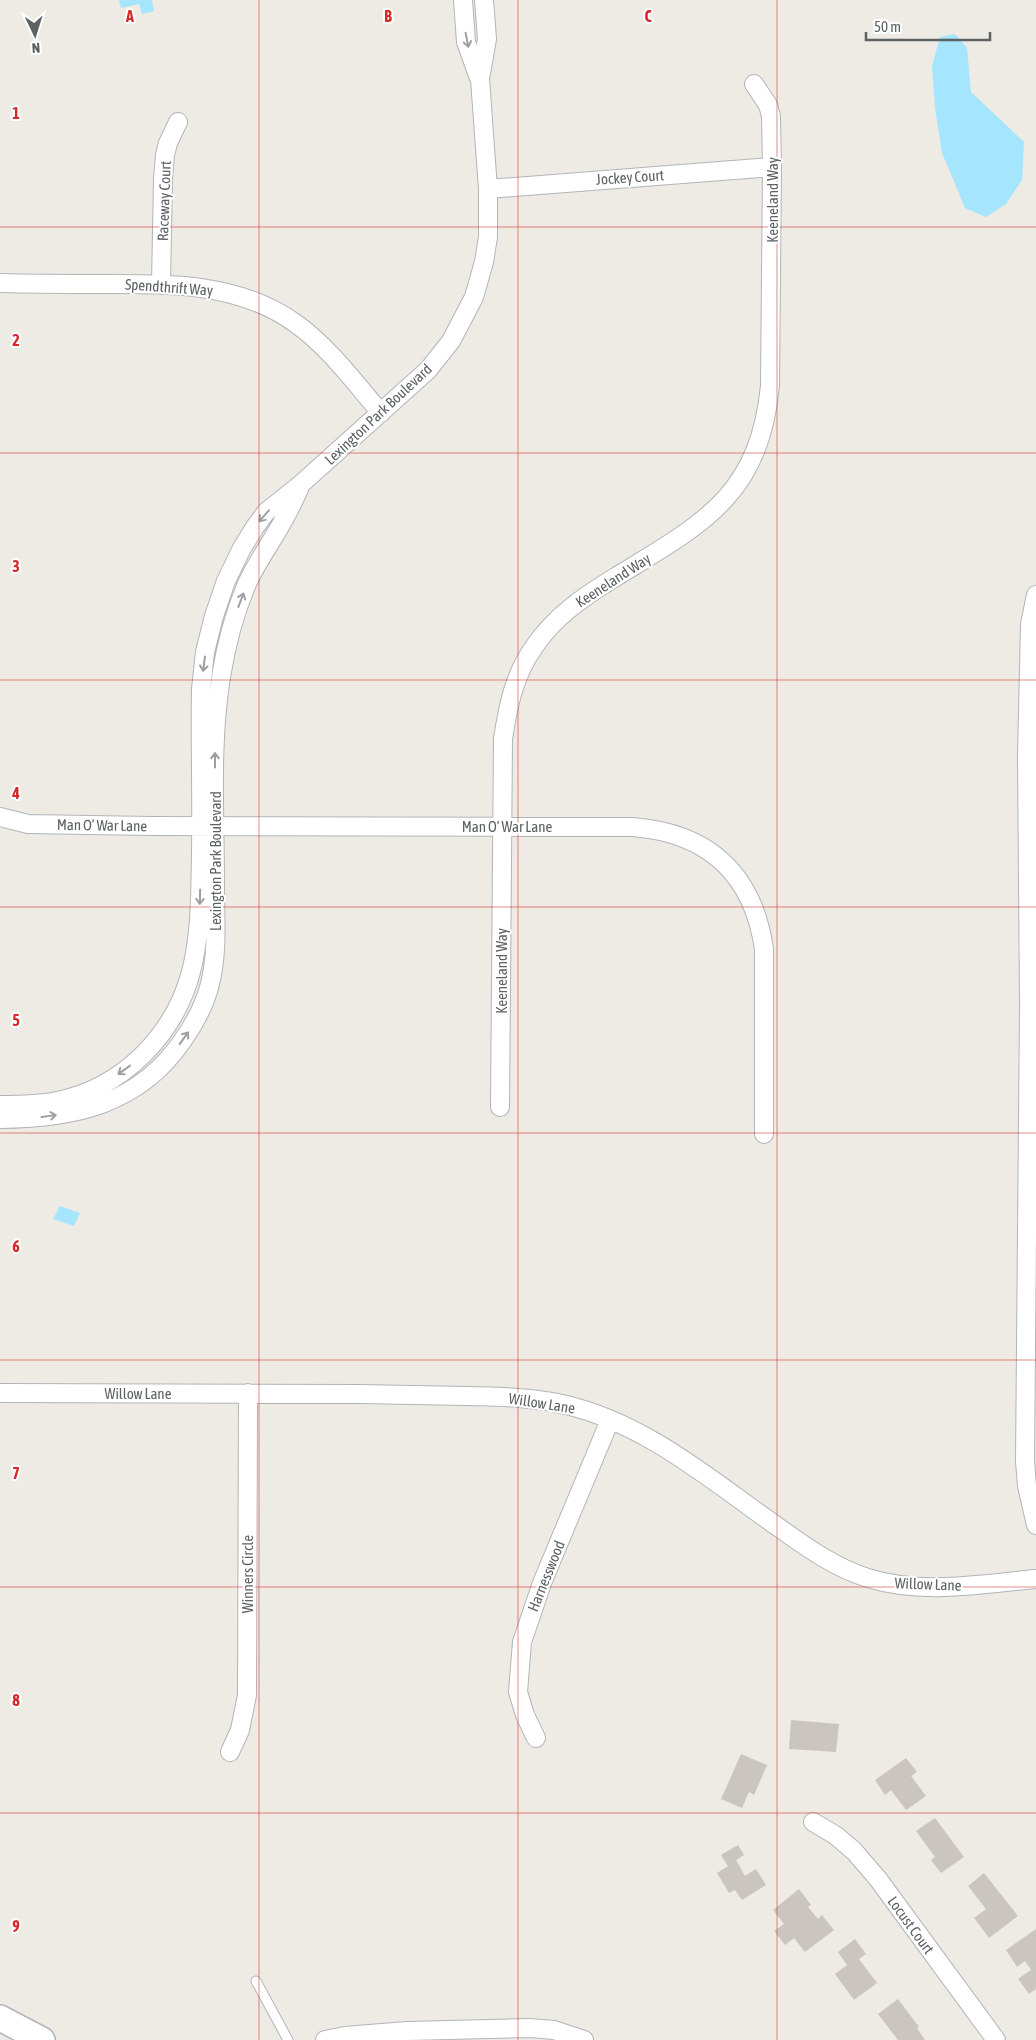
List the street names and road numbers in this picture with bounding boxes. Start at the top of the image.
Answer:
street label: Keeneland Way [764,157,781,243]
street label: Raceway Court [154,161,174,241]
street label: Jockey Court [595,166,665,188]
street label: Spendthrift Way [124,275,214,299]
street label: Lexington Park Boulevard [321,360,435,468]
street label: Keeneland Way [572,550,654,610]
street label: Lexington Park Boulevard [207,791,224,931]
street label: Man O’ War Lane [57,816,148,834]
street label: Man O’ War Lane [462,818,552,835]
street label: Keeneland Way [493,928,510,1014]
street label: Willow Lane [105,1385,172,1402]
street label: Willow Lane [508,1389,577,1417]
street label: Winners Circle [239,1535,256,1613]
street label: Harnesswood [524,1538,568,1614]
street label: Willow Lane [894,1574,962,1594]
street label: Locust Court [884,1893,938,1957]

